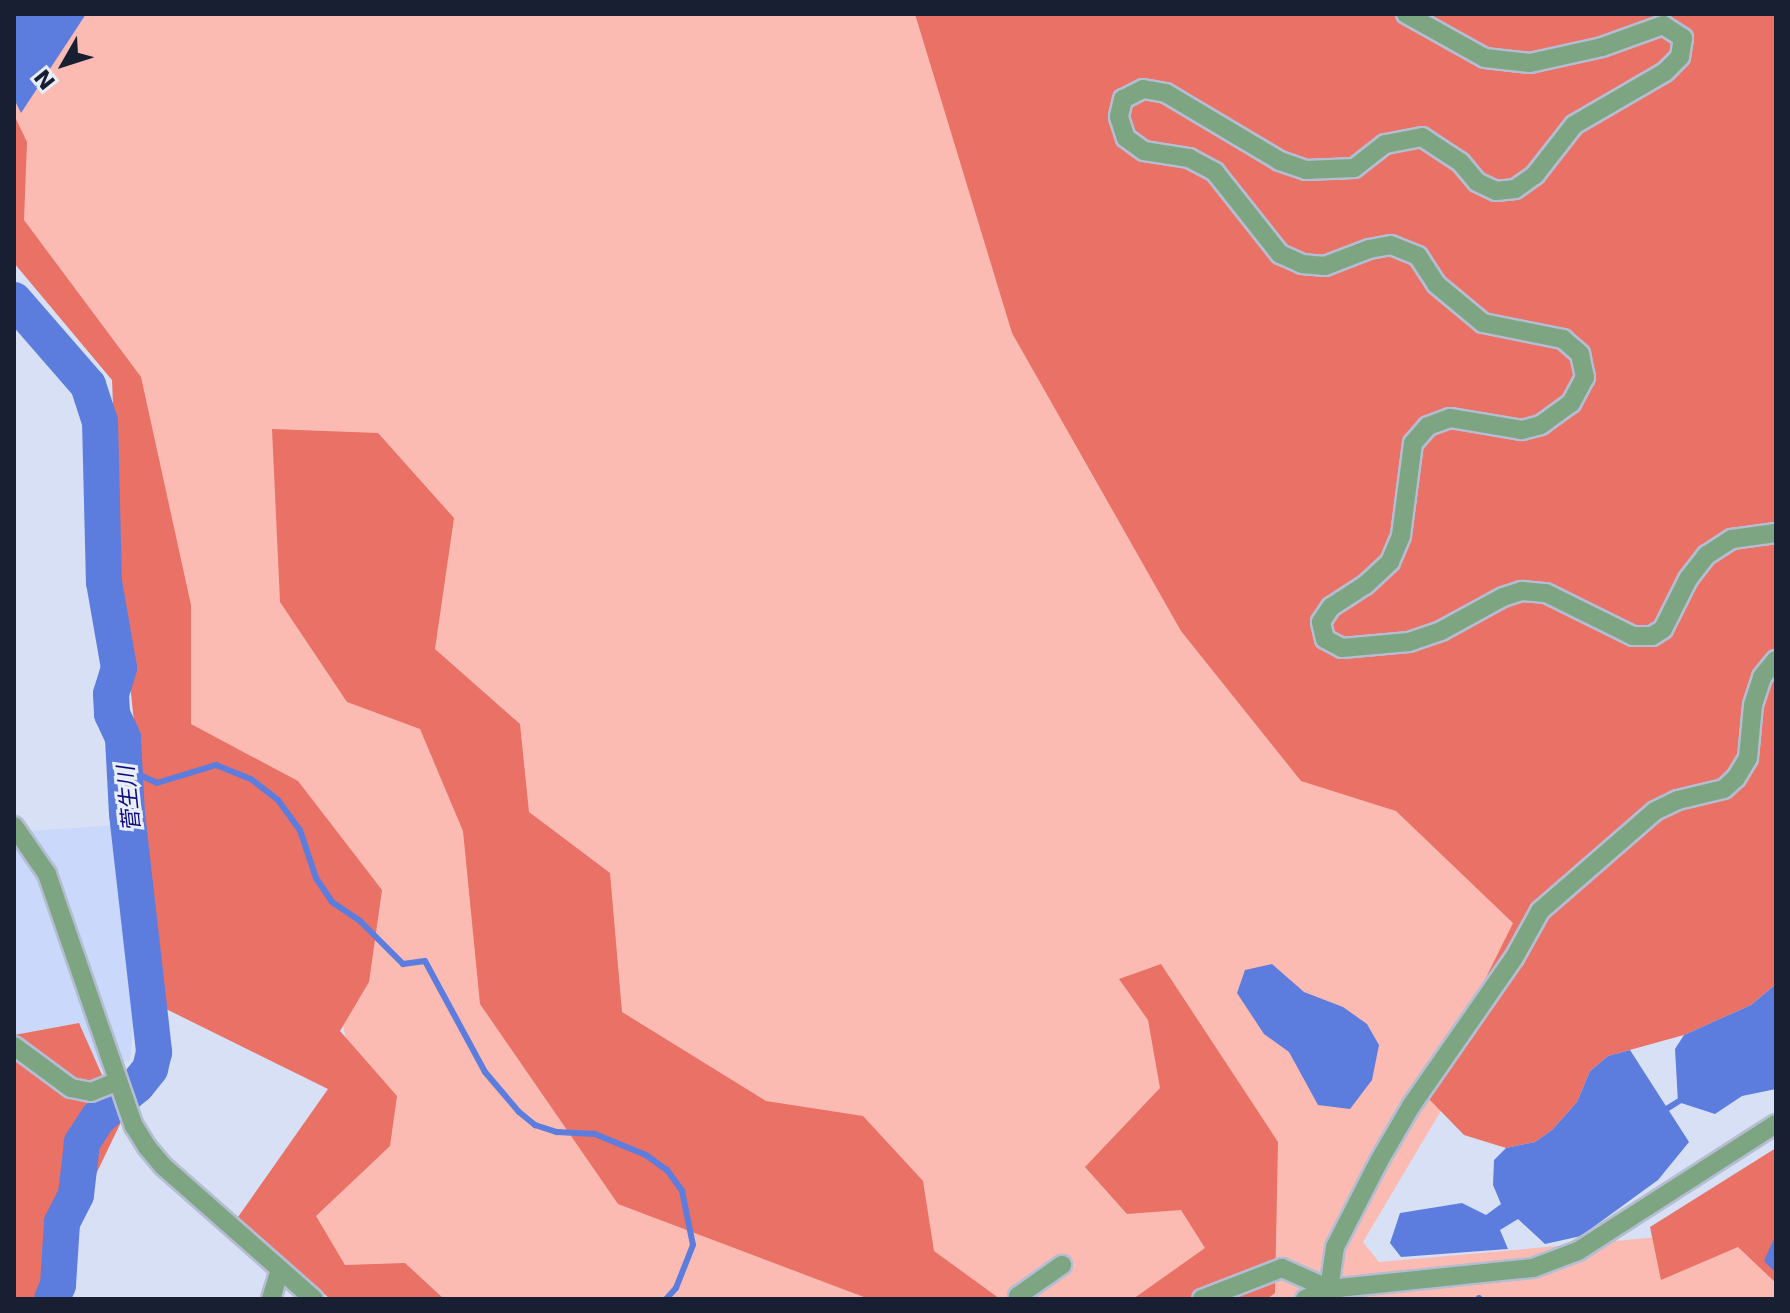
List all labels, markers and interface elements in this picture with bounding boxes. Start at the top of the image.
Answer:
north arrow [24,24,104,104]
text: N [29,64,60,94]
water label: 菅生川 [112,765,146,833]

